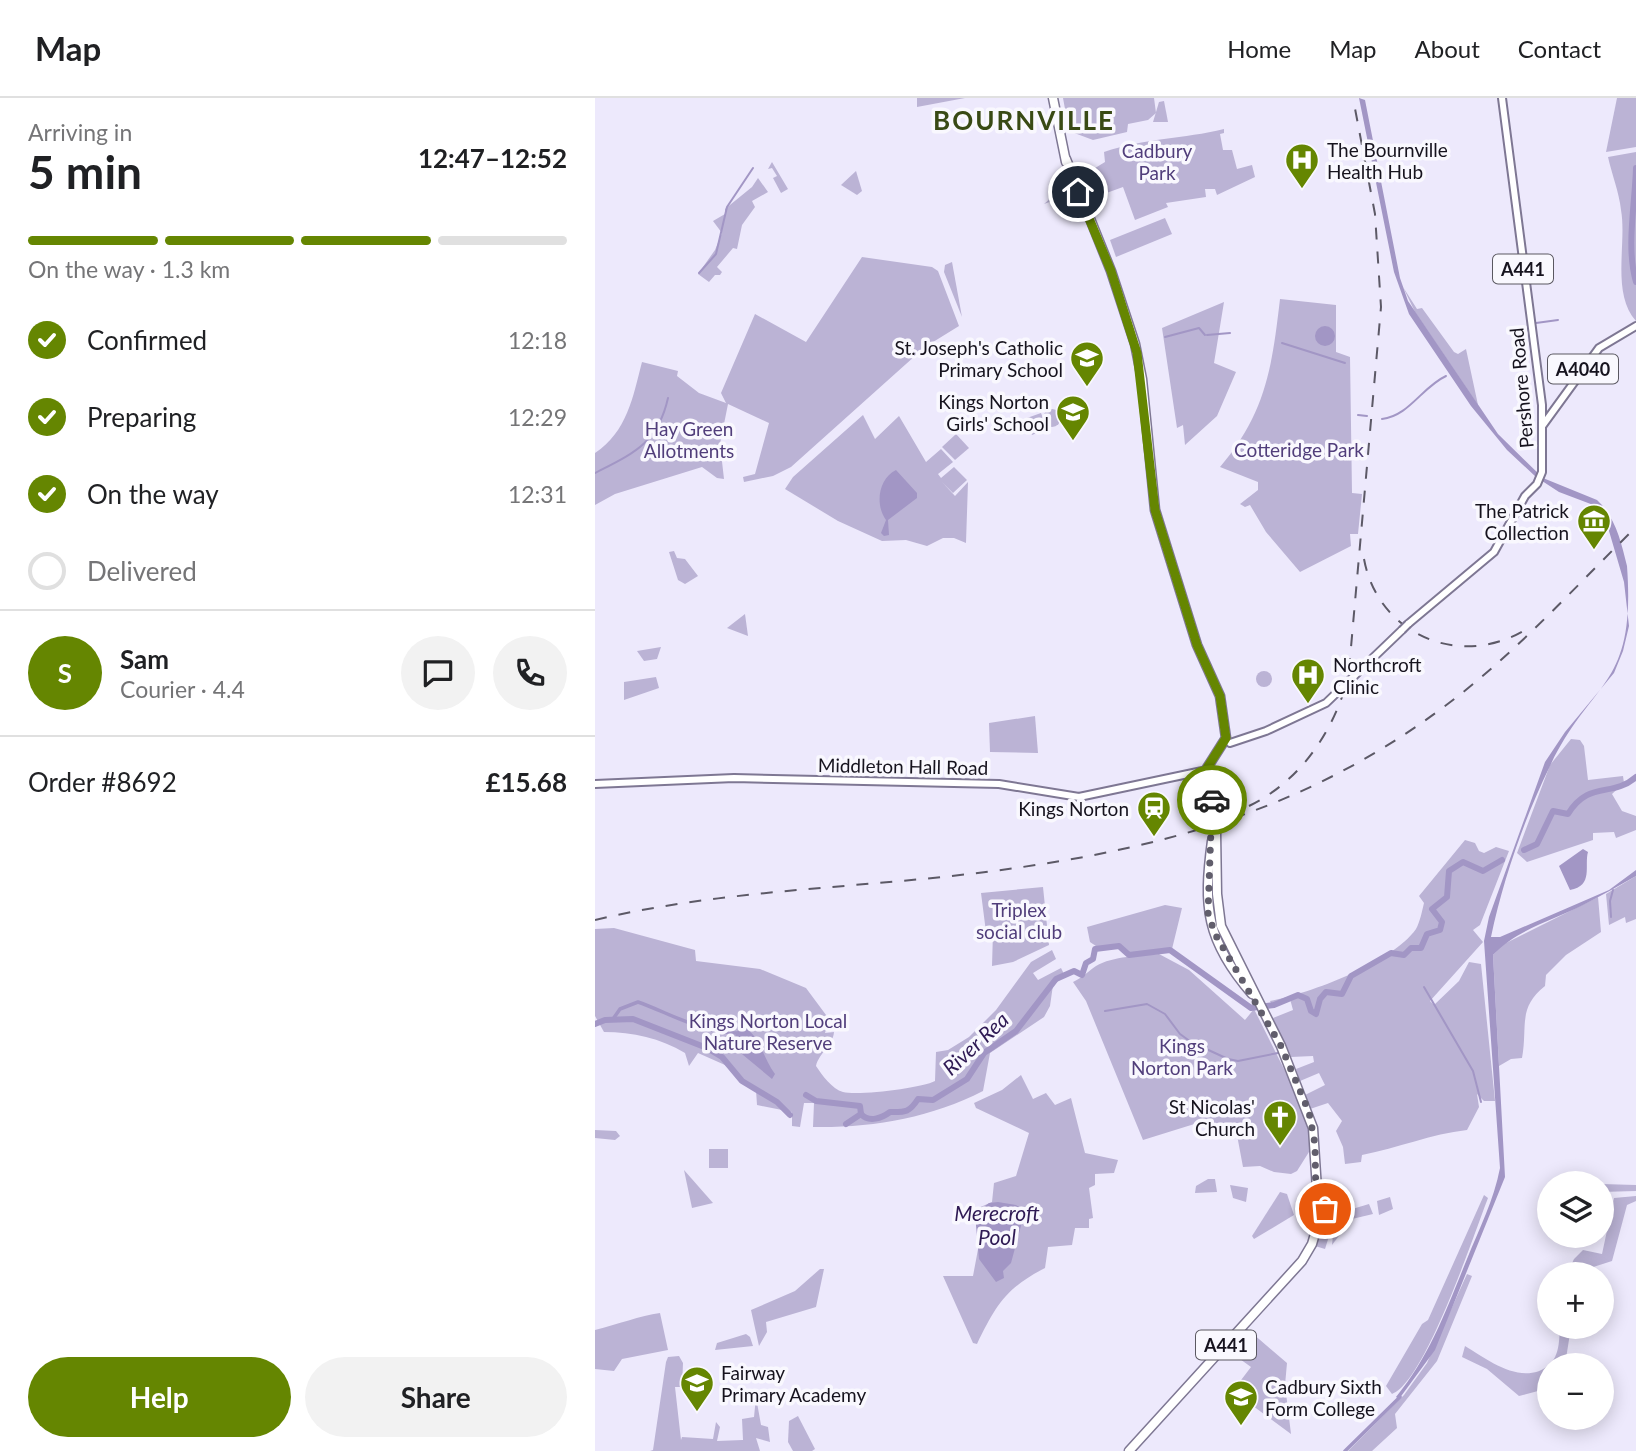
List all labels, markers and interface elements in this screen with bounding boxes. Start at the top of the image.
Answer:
text: Map [35,28,101,68]
text: Home [1227,34,1291,63]
text: Map [1329,34,1377,63]
text: About [1415,34,1480,63]
text: Contact [1518,34,1601,63]
district label: BOURNVILLE [933,104,1115,136]
text: Arriving in [28,118,132,146]
place label: The Bournville Health Hub [1327,138,1448,183]
park label: Cadbury Park [1122,139,1193,184]
hospital icon: The Bournville Health Hub [1283,141,1321,190]
text: 12:47–12:52 [418,142,567,174]
text: 5 min [28,144,142,199]
pin [1048,162,1108,222]
icon: home [1059,173,1097,211]
road number: A441 [1493,254,1553,284]
text: On the way · 1.3 km [28,255,230,283]
icon: check [28,321,66,359]
text: Confirmed [87,324,207,356]
text: 12:18 [508,326,567,354]
street label: Pershore Road [1504,327,1538,449]
place label: St. Joseph's Catholic Primary School [895,336,1063,381]
school or university icon: St. Joseph's Catholic Primary School [1068,339,1106,388]
road number: A4040 [1548,354,1618,384]
place label: Kings Norton Girls' School [938,390,1049,435]
school or university icon: Kings Norton Girls' School [1054,393,1092,442]
icon: check [28,398,66,436]
text: Preparing [87,401,196,433]
text: 12:29 [508,403,567,431]
park label: Hay Green Allotments [644,417,734,462]
park label: Cotteridge Park [1234,438,1364,461]
icon: check [28,475,66,513]
text: On the way [87,478,219,510]
text: 12:31 [508,480,567,508]
place label: The Patrick Collection [1475,499,1569,544]
museum icon: The Patrick Collection [1575,502,1613,551]
text: Delivered [87,555,197,587]
button: chat [401,636,475,710]
button: phone [493,636,567,710]
text: Sam [120,643,169,675]
place label: Northcroft Clinic [1333,653,1421,698]
hospital icon: Northcroft Clinic [1289,656,1327,705]
text: S [58,657,72,689]
text: Courier · 4.4 [120,675,245,703]
street label: Middleton Hall Road [818,753,988,779]
courier [1177,765,1247,835]
text: Order #8692 [28,766,177,798]
text: £15.68 [485,766,567,798]
icon: car [1193,781,1231,819]
station icon: Kings Norton [1135,789,1173,838]
place label: Kings Norton [1018,797,1129,820]
park label: Triplex social club [976,898,1062,943]
water label: River Rea [937,1006,1013,1080]
park label: Kings Norton Local Nature Reserve [689,1009,847,1054]
park label: Kings Norton Park [1131,1034,1233,1079]
place label: St Nicolas' Church [1169,1095,1255,1140]
church icon: St Nicolas' Church [1261,1098,1299,1147]
map controls [1537,1171,1614,1430]
button: layers [1537,1171,1614,1248]
pin [1295,1179,1355,1239]
icon: bag [1306,1190,1344,1228]
water label: Merecroft Pool [954,1200,1040,1249]
button: + [1537,1262,1614,1339]
road number: A441 [1196,1330,1256,1360]
button: − [1537,1353,1614,1430]
button: Help [28,1357,291,1437]
button: Share [305,1357,567,1437]
place label: Fairway Primary Academy [721,1361,866,1406]
school or university icon: Fairway Primary Academy [678,1364,716,1413]
place label: Cadbury Sixth Form College [1265,1375,1382,1420]
school or university icon: Cadbury Sixth Form College [1222,1378,1260,1427]

